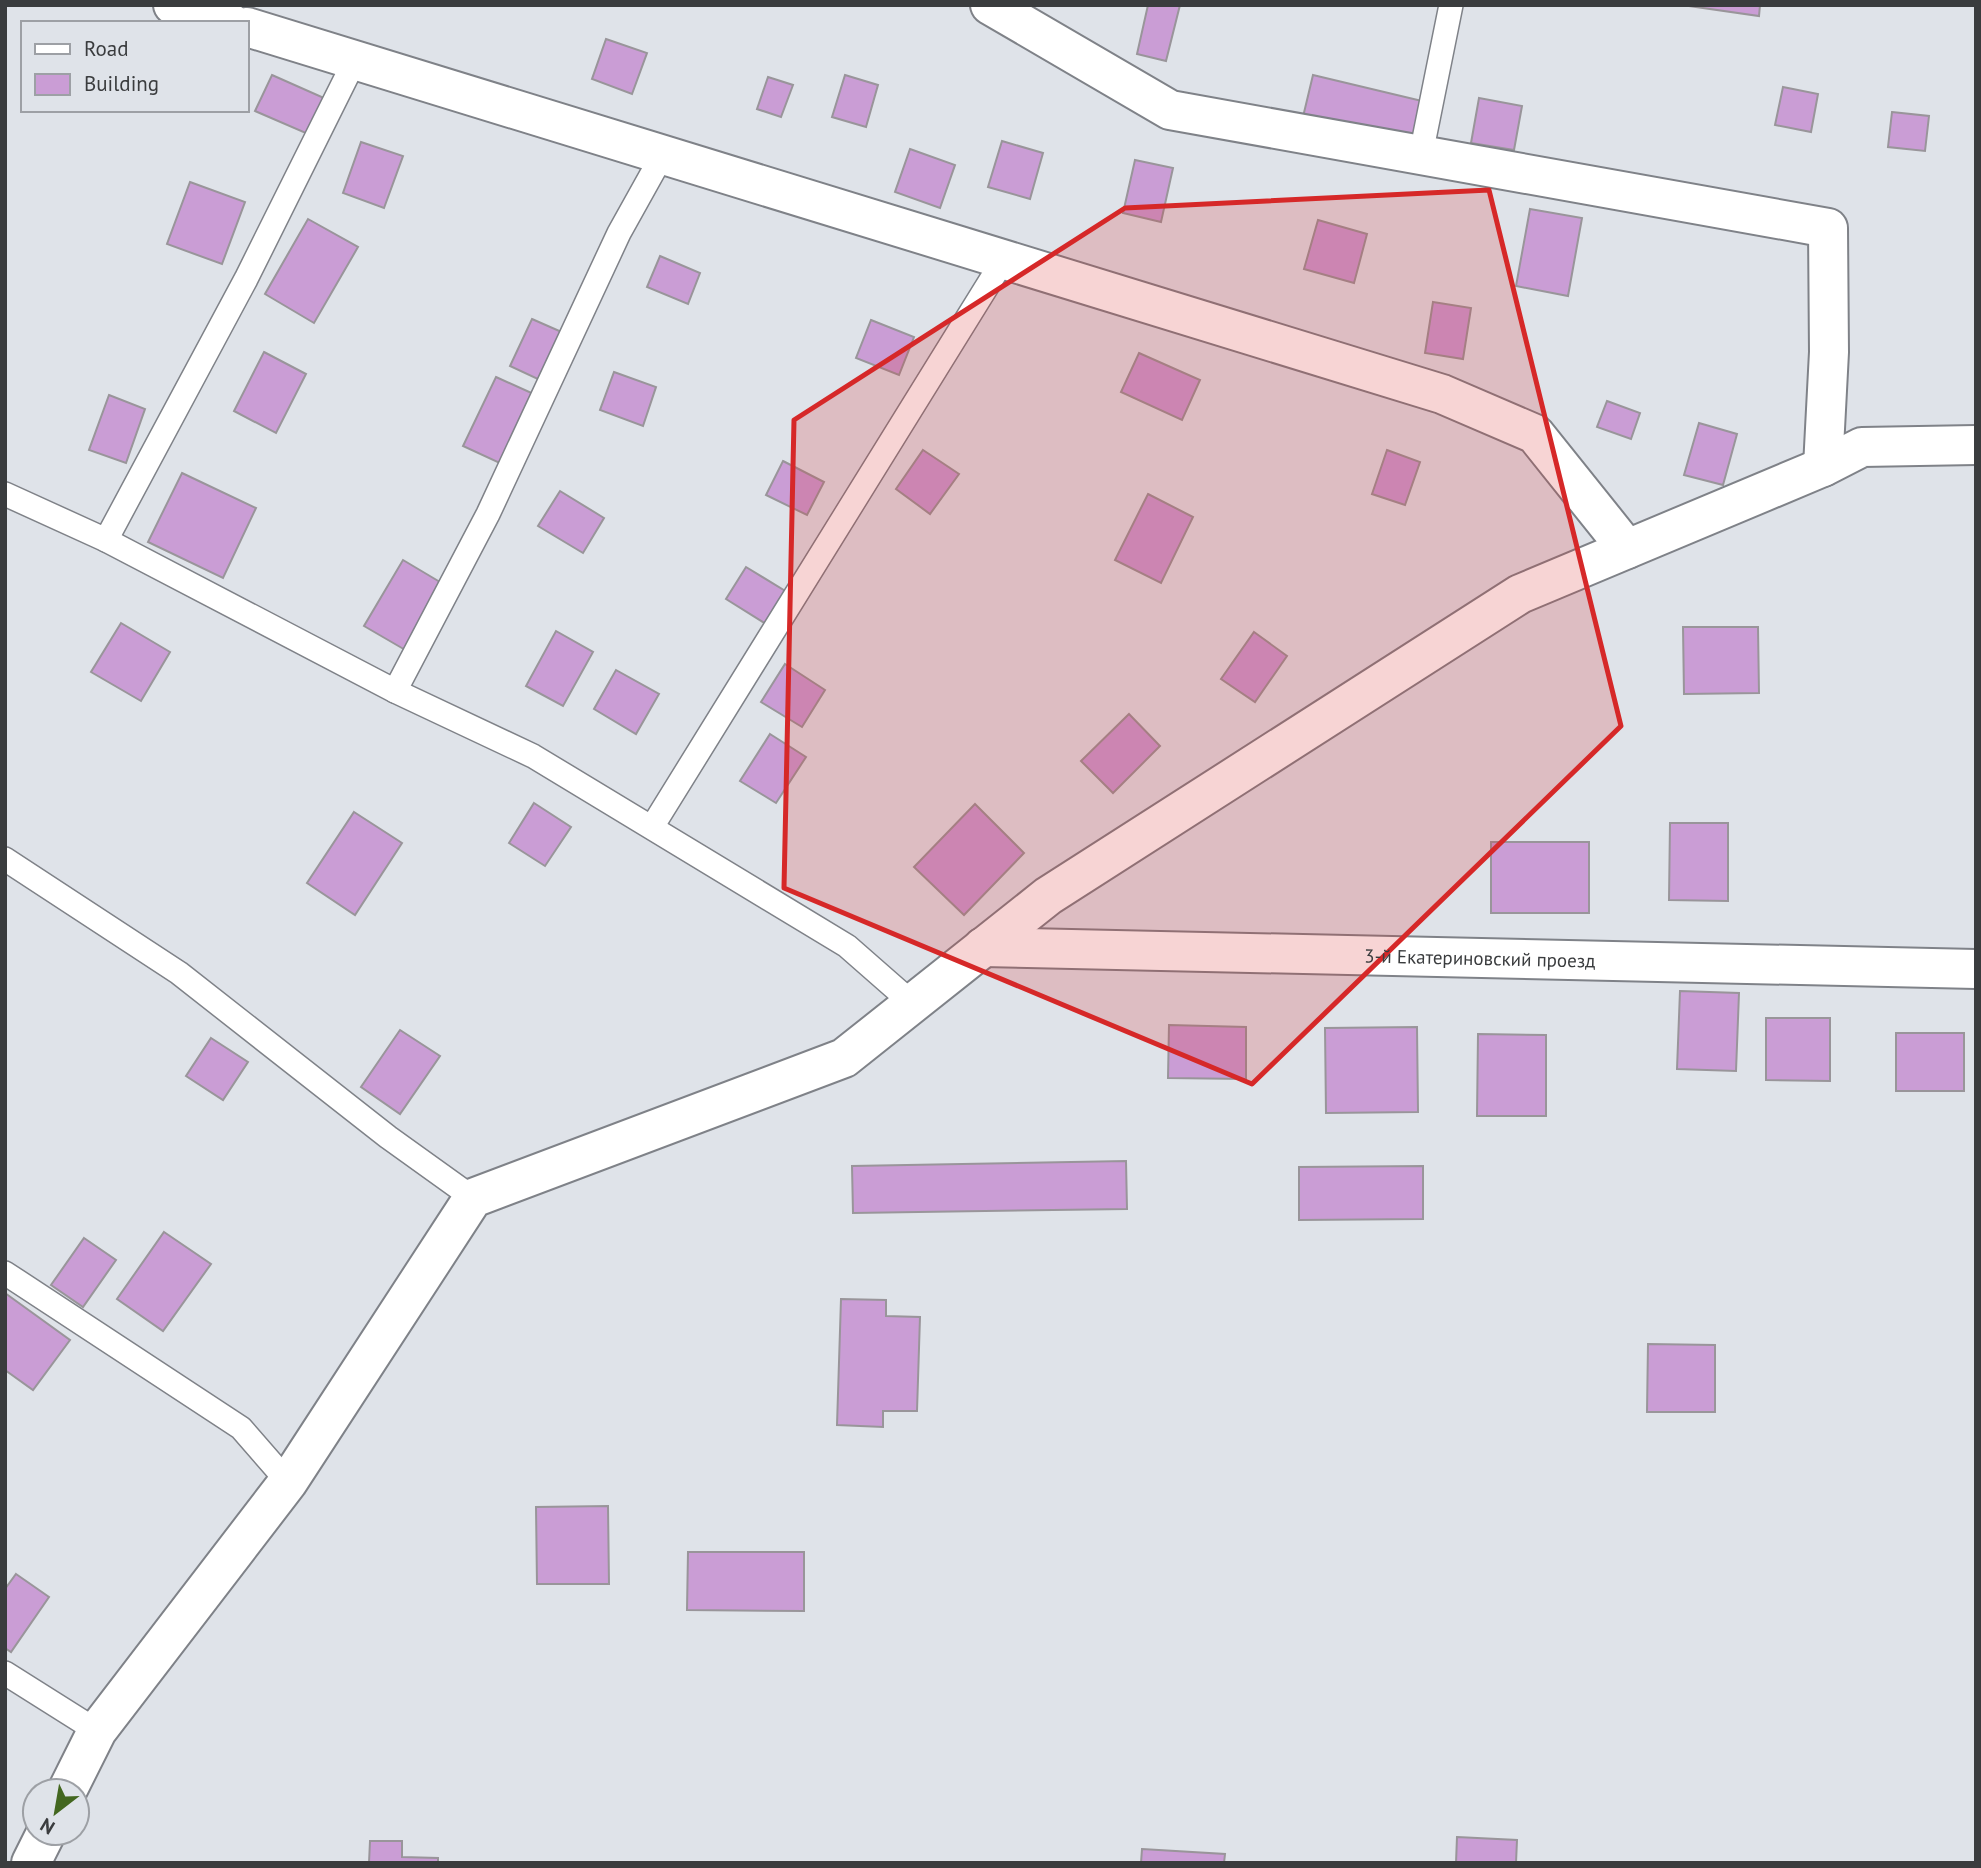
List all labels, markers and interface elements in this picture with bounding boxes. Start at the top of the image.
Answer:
legend [21,21,248,112]
text: Road [84,35,128,62]
text: Building [84,70,159,97]
street label: 3-й Екатериновский проезд [1364,943,1596,973]
north arrow [21,1777,91,1847]
text: N [36,1813,59,1840]

